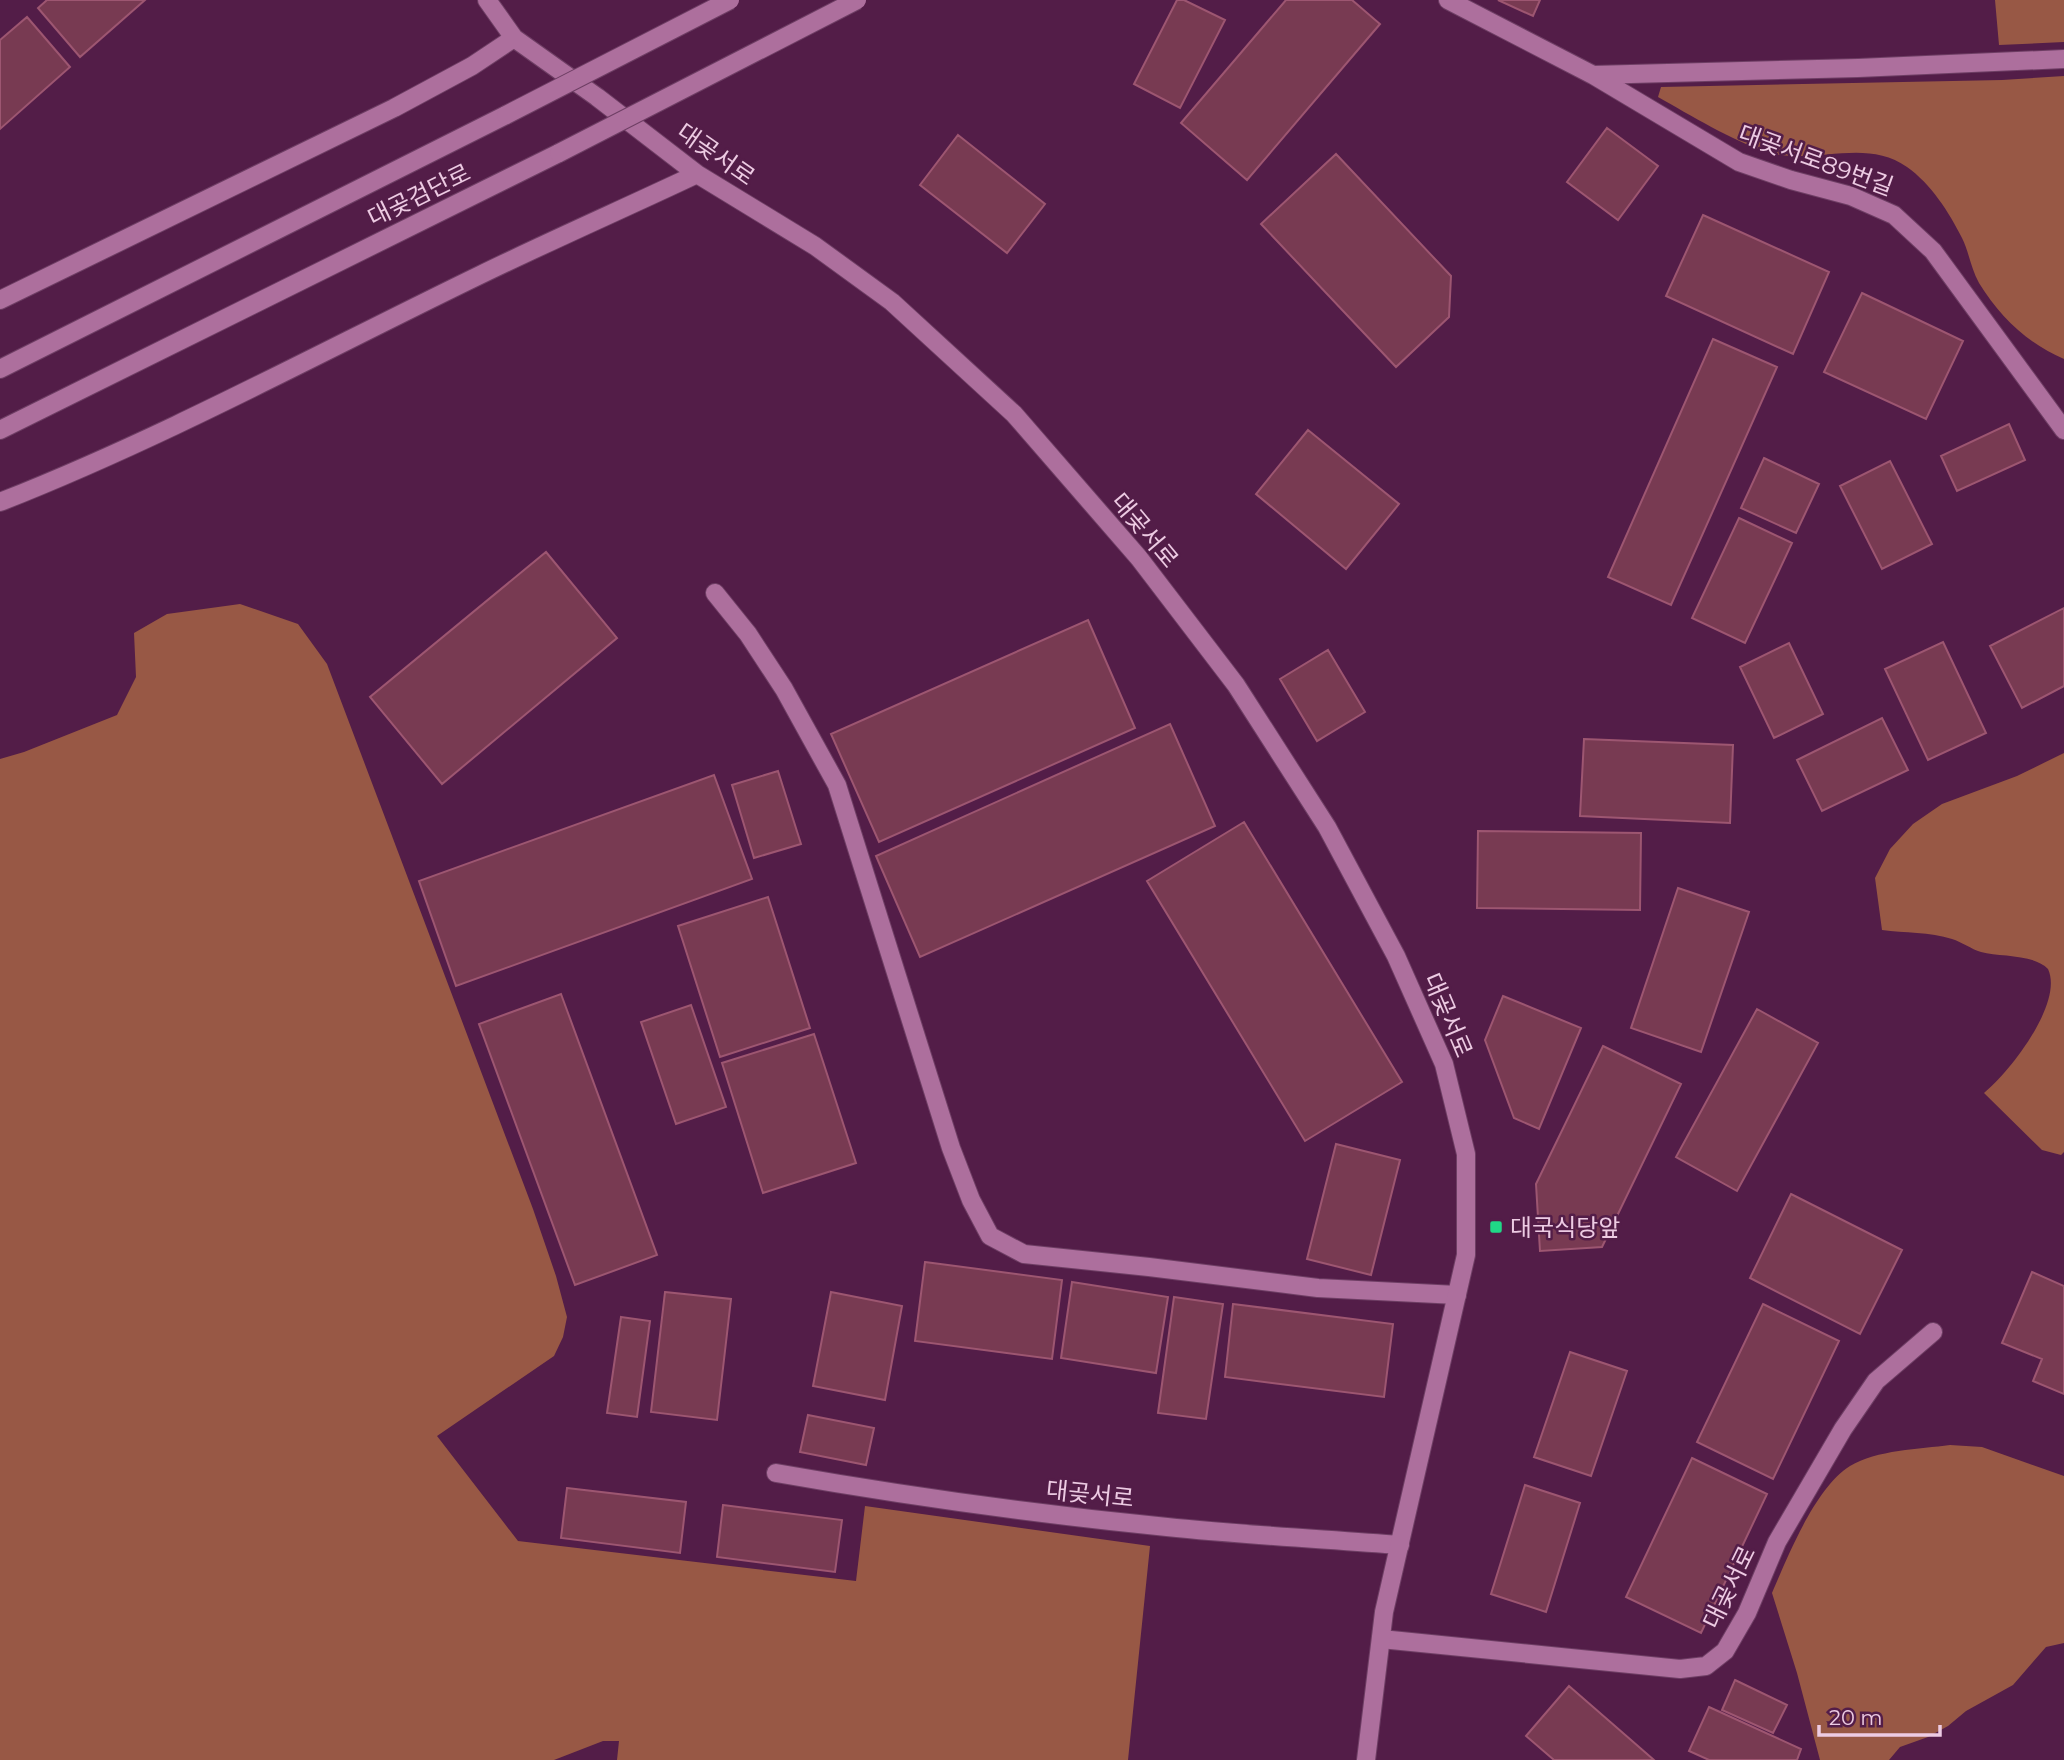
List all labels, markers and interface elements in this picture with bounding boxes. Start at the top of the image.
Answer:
street label: 대곶서로 [672,117,760,191]
street label: 대곶서로89번길 [1735,119,1897,201]
street label: 대곶검단로 [363,158,475,232]
street label: 대곶서로 [1106,487,1184,573]
street label: 대곶서로 [1417,969,1479,1061]
place label: 대국식당앞 [1510,1213,1620,1242]
marker: 대국식당앞 [1488,1219,1504,1235]
street label: 대곶서로 [1045,1475,1135,1513]
street label: 대곶서로 [1697,1541,1761,1633]
scale bar [1819,1694,1940,1738]
text: 20 m [1829,1705,1883,1730]

